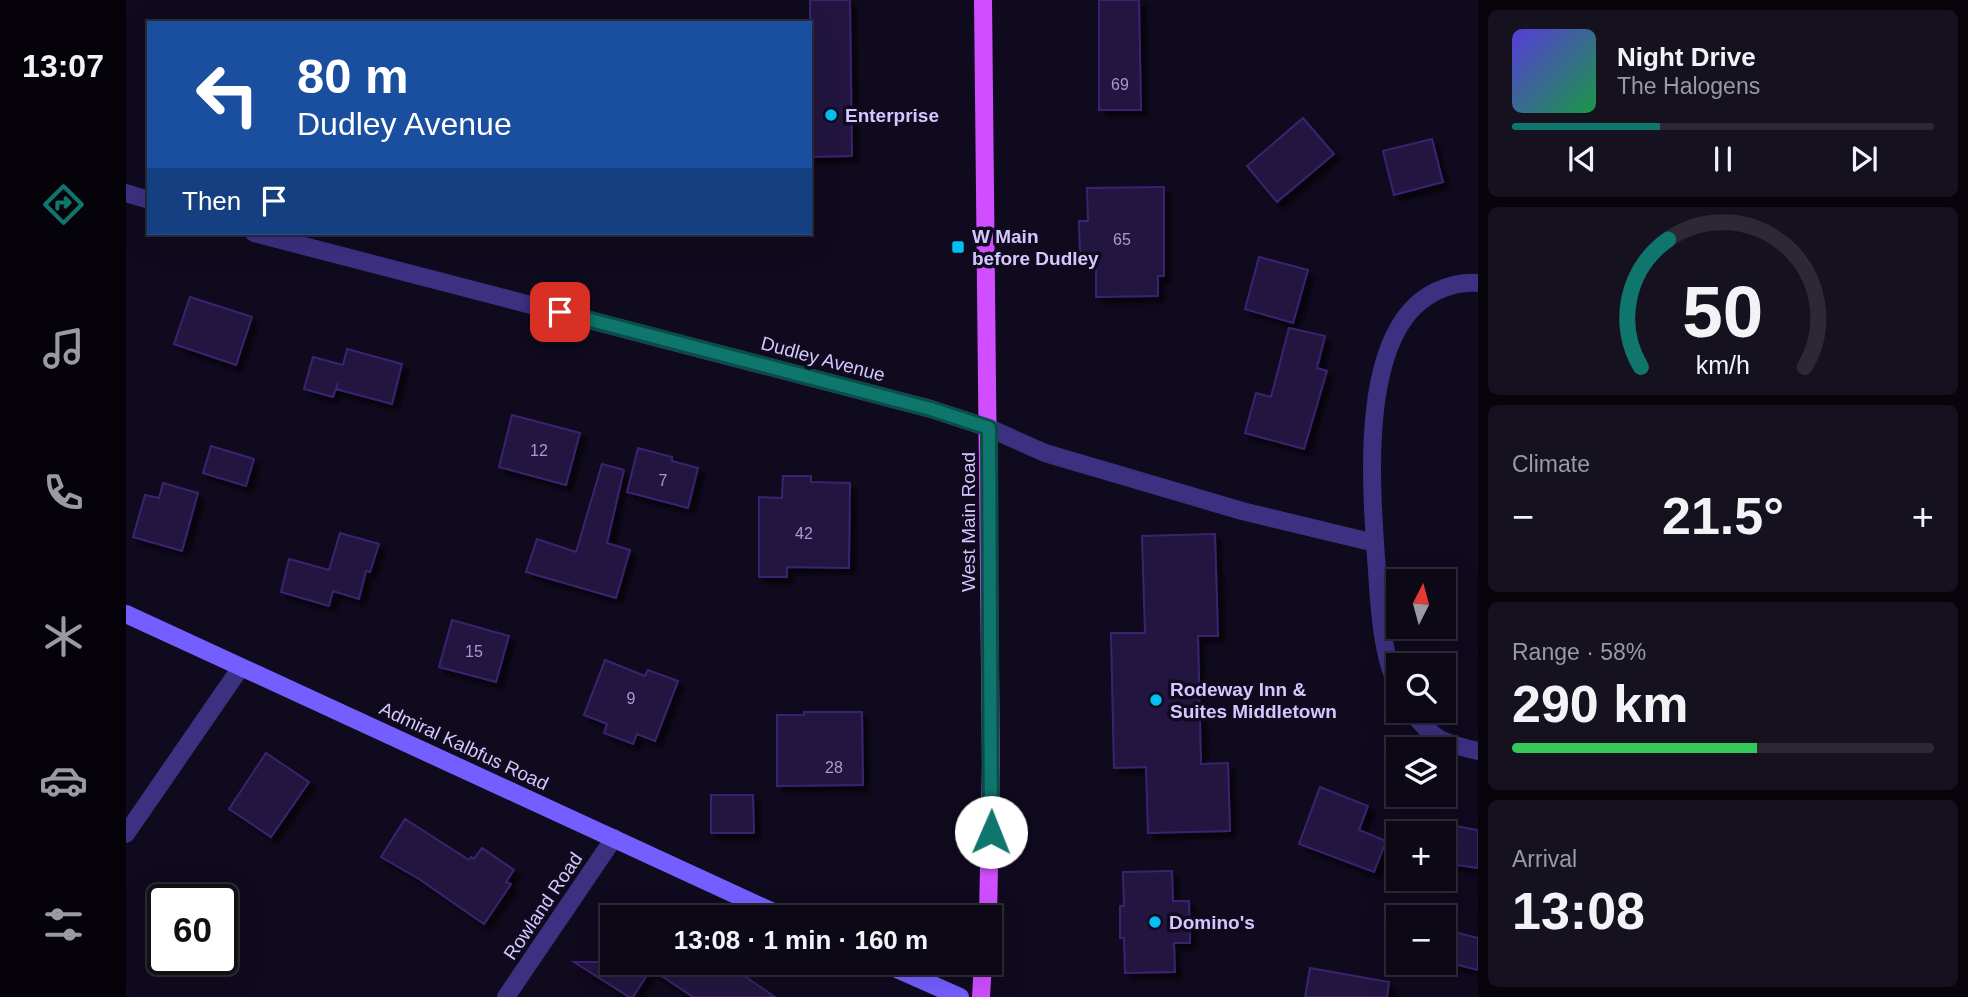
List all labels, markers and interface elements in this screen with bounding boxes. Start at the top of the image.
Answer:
text: Night Drive [1617,42,1756,72]
text: 13:07 [22,48,104,84]
icon: left [182,49,273,140]
text: 80 m [297,49,409,103]
text: The Halogens [1617,73,1760,99]
house number: 69 [1111,76,1129,93]
place label: Enterprise [845,105,939,126]
text: Dudley Avenue [297,106,512,142]
marker: Enterprise [823,107,839,123]
icon: previous [1563,140,1601,178]
icon: pause [1704,140,1742,178]
icon: next [1845,140,1883,178]
icon: directions [39,180,88,229]
icon: arrive [255,182,293,220]
text: Then [182,186,241,216]
place label: W Main before Dudley [972,226,1099,269]
house number: 65 [1113,231,1131,248]
marker: W Main before Dudley [950,239,966,255]
text: 50 [1683,272,1763,353]
pin [530,282,590,342]
icon: arrive [541,293,579,331]
icon: music [39,324,88,373]
street label: Dudley Avenue [759,332,887,386]
text: km/h [1696,351,1750,379]
house number: 12 [530,442,548,459]
text: Climate [1512,451,1590,477]
street label: West Main Road [958,452,979,592]
icon: phone [39,468,88,517]
house number: 7 [659,472,668,489]
text: 21.5° [1662,487,1784,545]
text: − [1512,496,1534,538]
text: + [1912,496,1934,538]
house number: 42 [795,525,813,542]
north arrow [1386,569,1456,639]
map controls [1386,569,1456,975]
icon: climate [39,612,88,661]
text: Range · 58% [1512,639,1646,665]
house number: 15 [465,643,483,660]
button: search [1386,653,1456,723]
text: 290 km [1512,675,1688,733]
place label: Rodeway Inn & Suites Middletown [1170,679,1337,722]
house number: 9 [627,690,636,707]
marker: Rodeway Inn & Suites Middletown [1148,692,1164,708]
street label: Admiral Kalbfus Road [376,698,552,794]
button: layers [1386,737,1456,807]
icon: car [39,756,88,805]
house number: 28 [825,759,843,776]
position arrow [954,795,1028,869]
button: + [1386,821,1456,891]
text: Arrival [1512,846,1577,872]
street label: Rowland Road [499,848,587,964]
text: 13:08 [1512,882,1645,940]
speed limit sign: 60 [147,884,238,975]
icon: filters [39,900,88,949]
button: − [1386,905,1456,975]
place label: Domino's [1169,912,1255,933]
marker: Domino's [1147,914,1163,930]
text: 13:08 · 1 min · 160 m [674,925,928,955]

